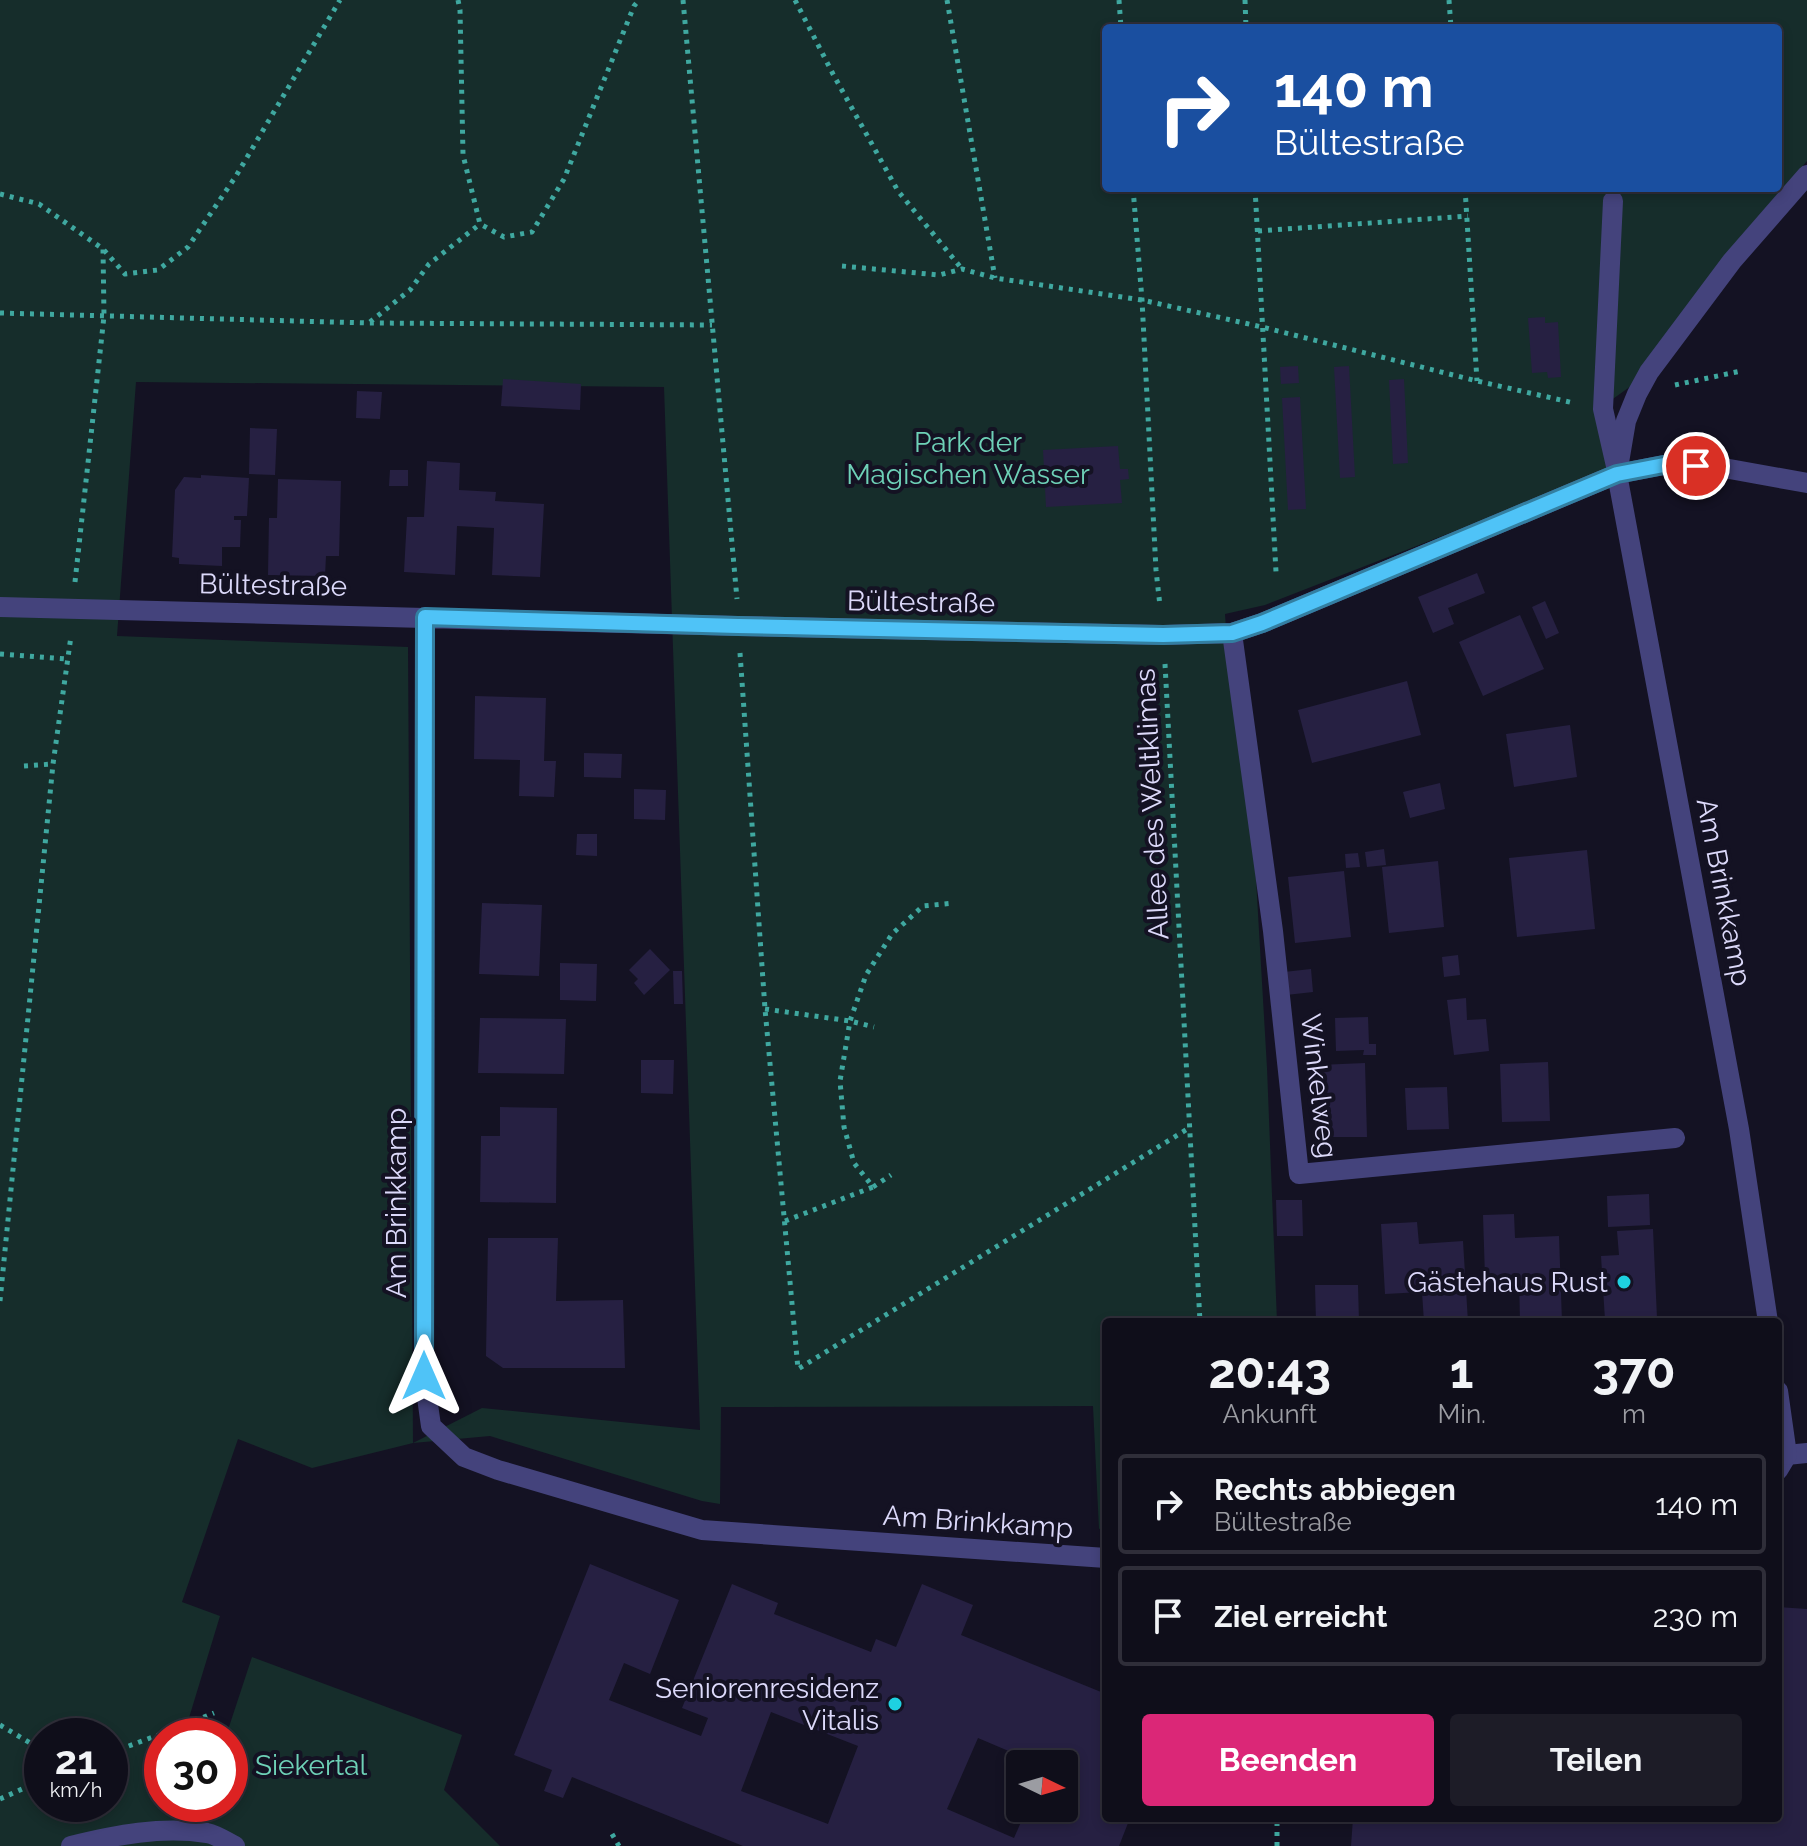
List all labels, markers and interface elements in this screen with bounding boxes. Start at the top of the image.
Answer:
text: 140 m [1274,54,1434,120]
icon: right [1142,56,1246,160]
text: Bültestraße [1274,121,1465,163]
park label: Park der Magischen Wasser [846,426,1090,491]
pin [1662,432,1730,500]
icon: arrive [1674,444,1718,488]
street label: Bültestraße [199,567,347,603]
street label: Bültestraße [847,584,995,620]
street label: Allee des Weltklimas [1128,667,1176,941]
street label: Am Brinkkamp [1690,795,1758,989]
street label: Winkelweg [1294,1012,1344,1160]
street label: Am Brinkkamp [380,1108,413,1298]
place label: Gästehaus Rust [1407,1266,1609,1299]
marker: Gästehaus Rust [1615,1273,1633,1291]
position arrow [382,1334,466,1418]
text: 20:43 [1208,1343,1331,1399]
text: 1 [1450,1343,1474,1399]
text: 370 [1592,1343,1676,1399]
text: Ankunft [1223,1399,1317,1429]
text: Min. [1437,1399,1486,1429]
text: m [1622,1399,1646,1429]
text: Rechts abbiegen [1214,1472,1456,1507]
icon: right [1146,1482,1190,1526]
text: 140 m [1655,1487,1738,1522]
street label: Am Brinkkamp [882,1499,1074,1545]
text: Bültestraße [1214,1507,1352,1537]
icon: arrive [1146,1594,1190,1638]
text: Ziel erreicht [1214,1599,1387,1634]
text: 230 m [1653,1599,1738,1634]
place label: Seniorenresidenz Vitalis [655,1672,879,1737]
marker: Seniorenresidenz Vitalis [886,1695,904,1713]
button: Beenden [1142,1714,1434,1806]
button: Teilen [1450,1714,1742,1806]
speed limit sign: 30 [144,1718,248,1822]
text: 21 [55,1736,97,1783]
park label: Siekertal [255,1749,367,1782]
north arrow [1006,1750,1078,1822]
map controls [1006,1750,1078,1822]
text: km/h [50,1778,102,1802]

